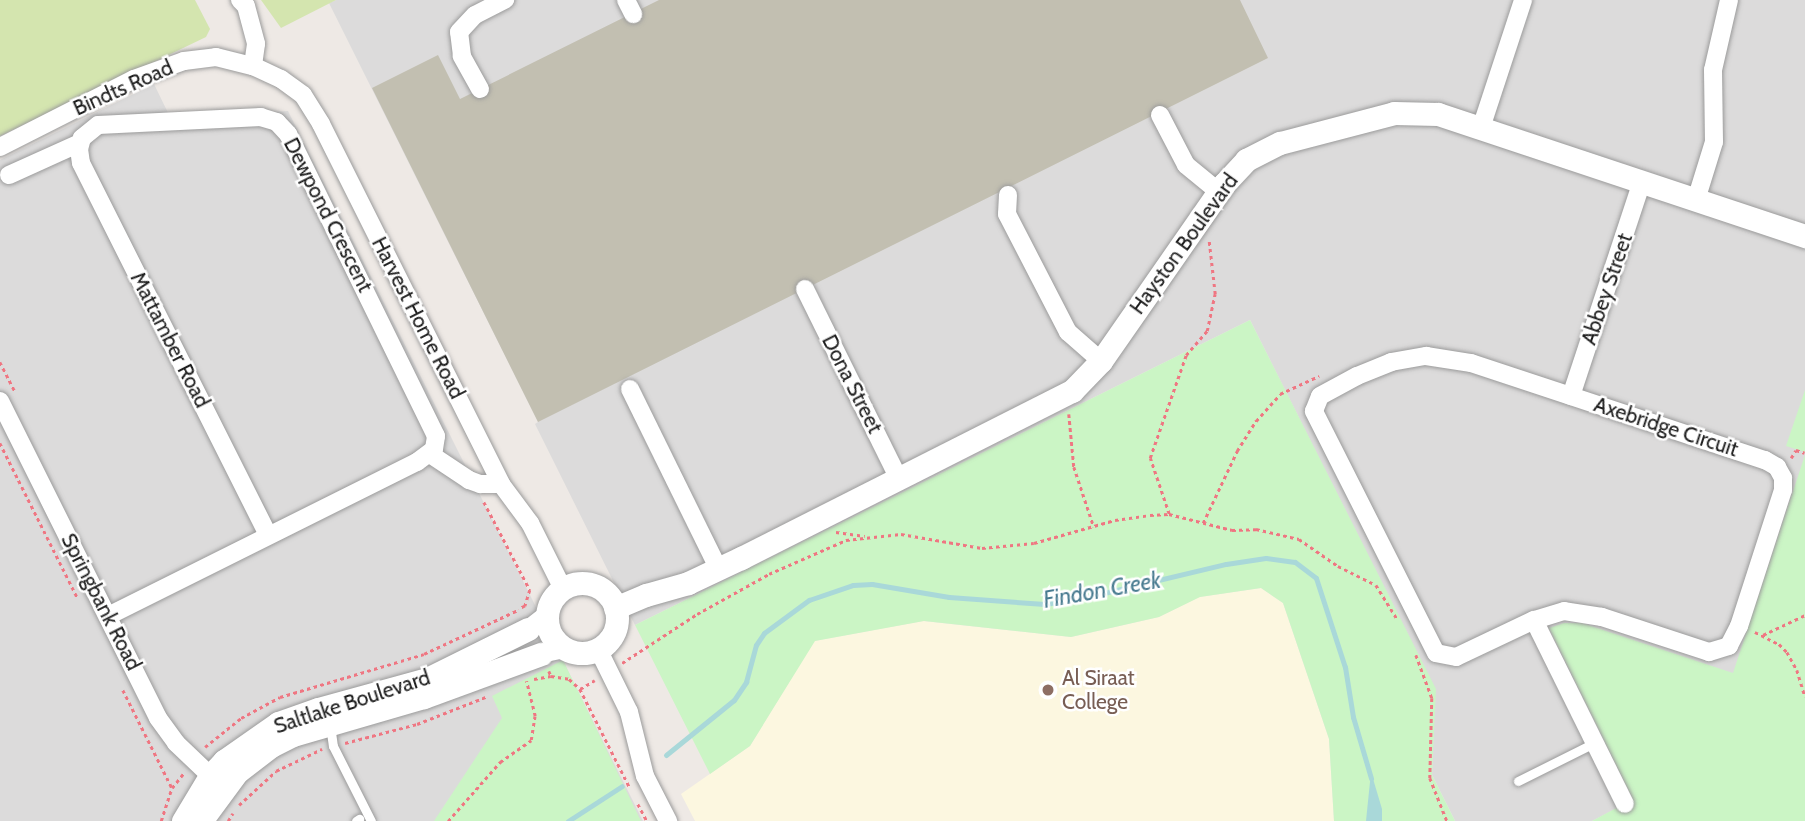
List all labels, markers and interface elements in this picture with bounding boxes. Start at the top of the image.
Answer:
street label: Bindts Road [69,55,177,121]
street label: Dewpond Crescent [278,134,378,296]
street label: Hayston Boulevard [1125,169,1243,319]
street label: Abbey Street [1576,230,1638,348]
street label: Harvest Home Road [366,233,470,403]
street label: Mattamber Road [125,268,215,412]
street label: Dona Street [816,331,888,437]
street label: Axebridge Circuit [1591,392,1741,462]
street label: Springbank Road [56,529,146,675]
water label: Findon Creek [1041,566,1163,614]
street label: Saltlake Boulevard [271,665,433,739]
place label: Al Siraat College [1062,665,1135,715]
marker: Al Siraat College [1040,682,1056,698]

